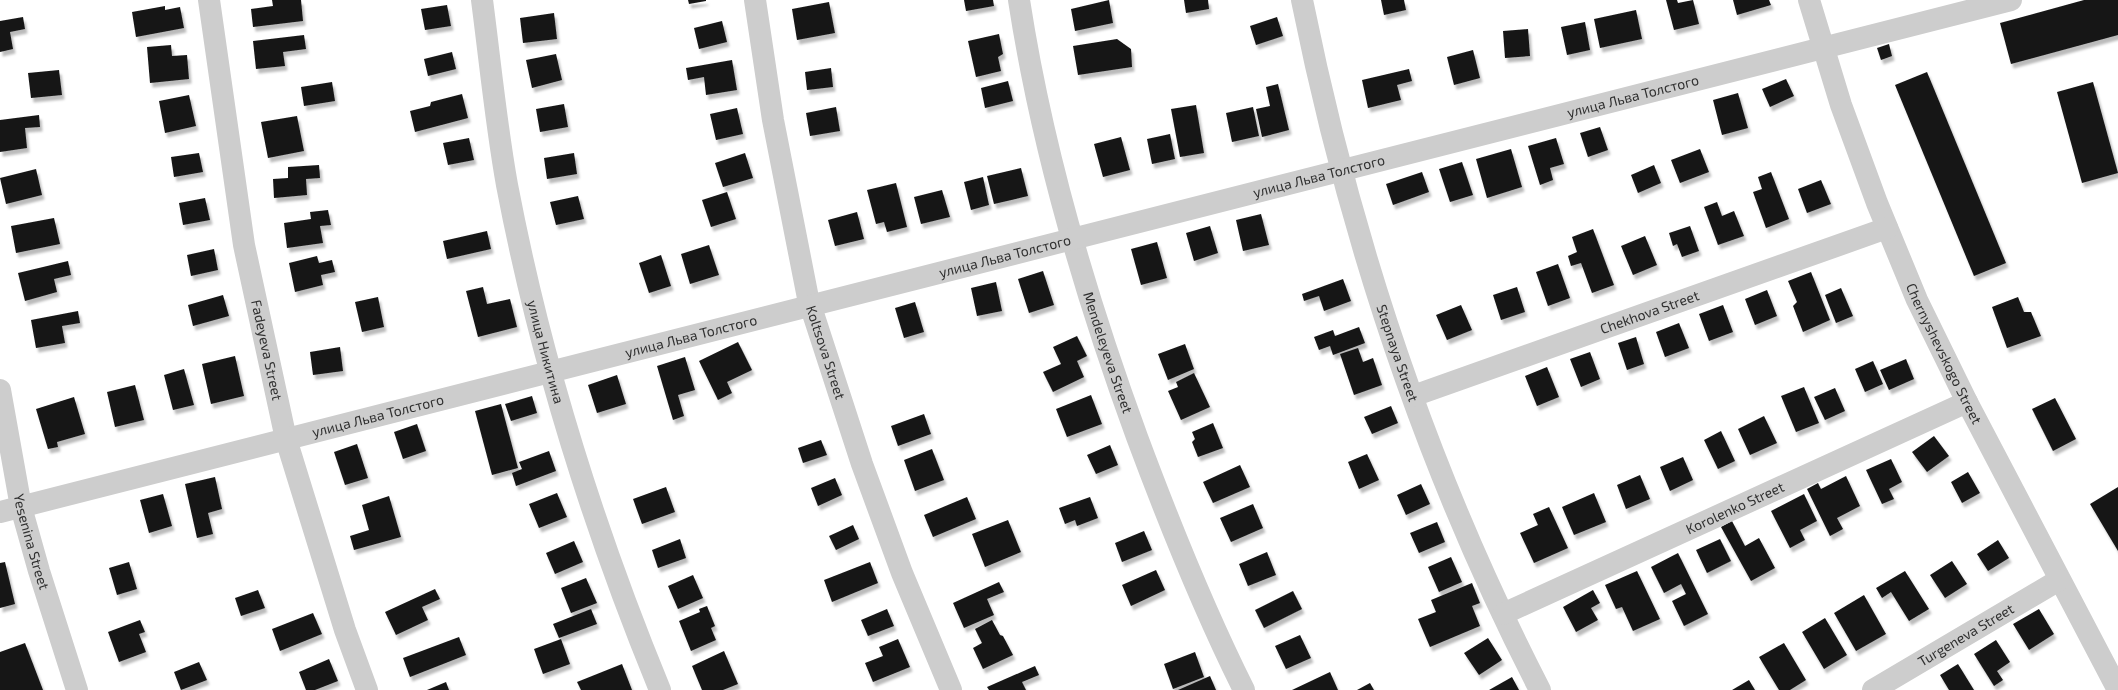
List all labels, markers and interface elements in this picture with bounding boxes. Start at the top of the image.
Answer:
street label: улица Льва Толстого [1565,71,1701,121]
street label: улица Льва Толстого [1251,151,1387,201]
street label: улица Льва Толстого [937,231,1073,281]
street label: Chernyshevskogo Street [1903,280,1986,427]
street label: Chekhova Street [1598,286,1701,337]
street label: Mendeleyeva Street [1080,289,1137,415]
street label: Fadeyeva Street [248,298,286,402]
street label: улица Никитина [524,298,568,405]
street label: Stepnaya Street [1373,302,1422,404]
street label: Koltsova Street [803,303,849,401]
street label: улица Льва Толстого [623,311,759,361]
street label: улица Льва Толстого [310,390,446,440]
street label: Korolenko Street [1683,478,1787,537]
street label: Yesenina Street [11,492,53,592]
street label: Turgeneva Street [1915,600,2017,670]

